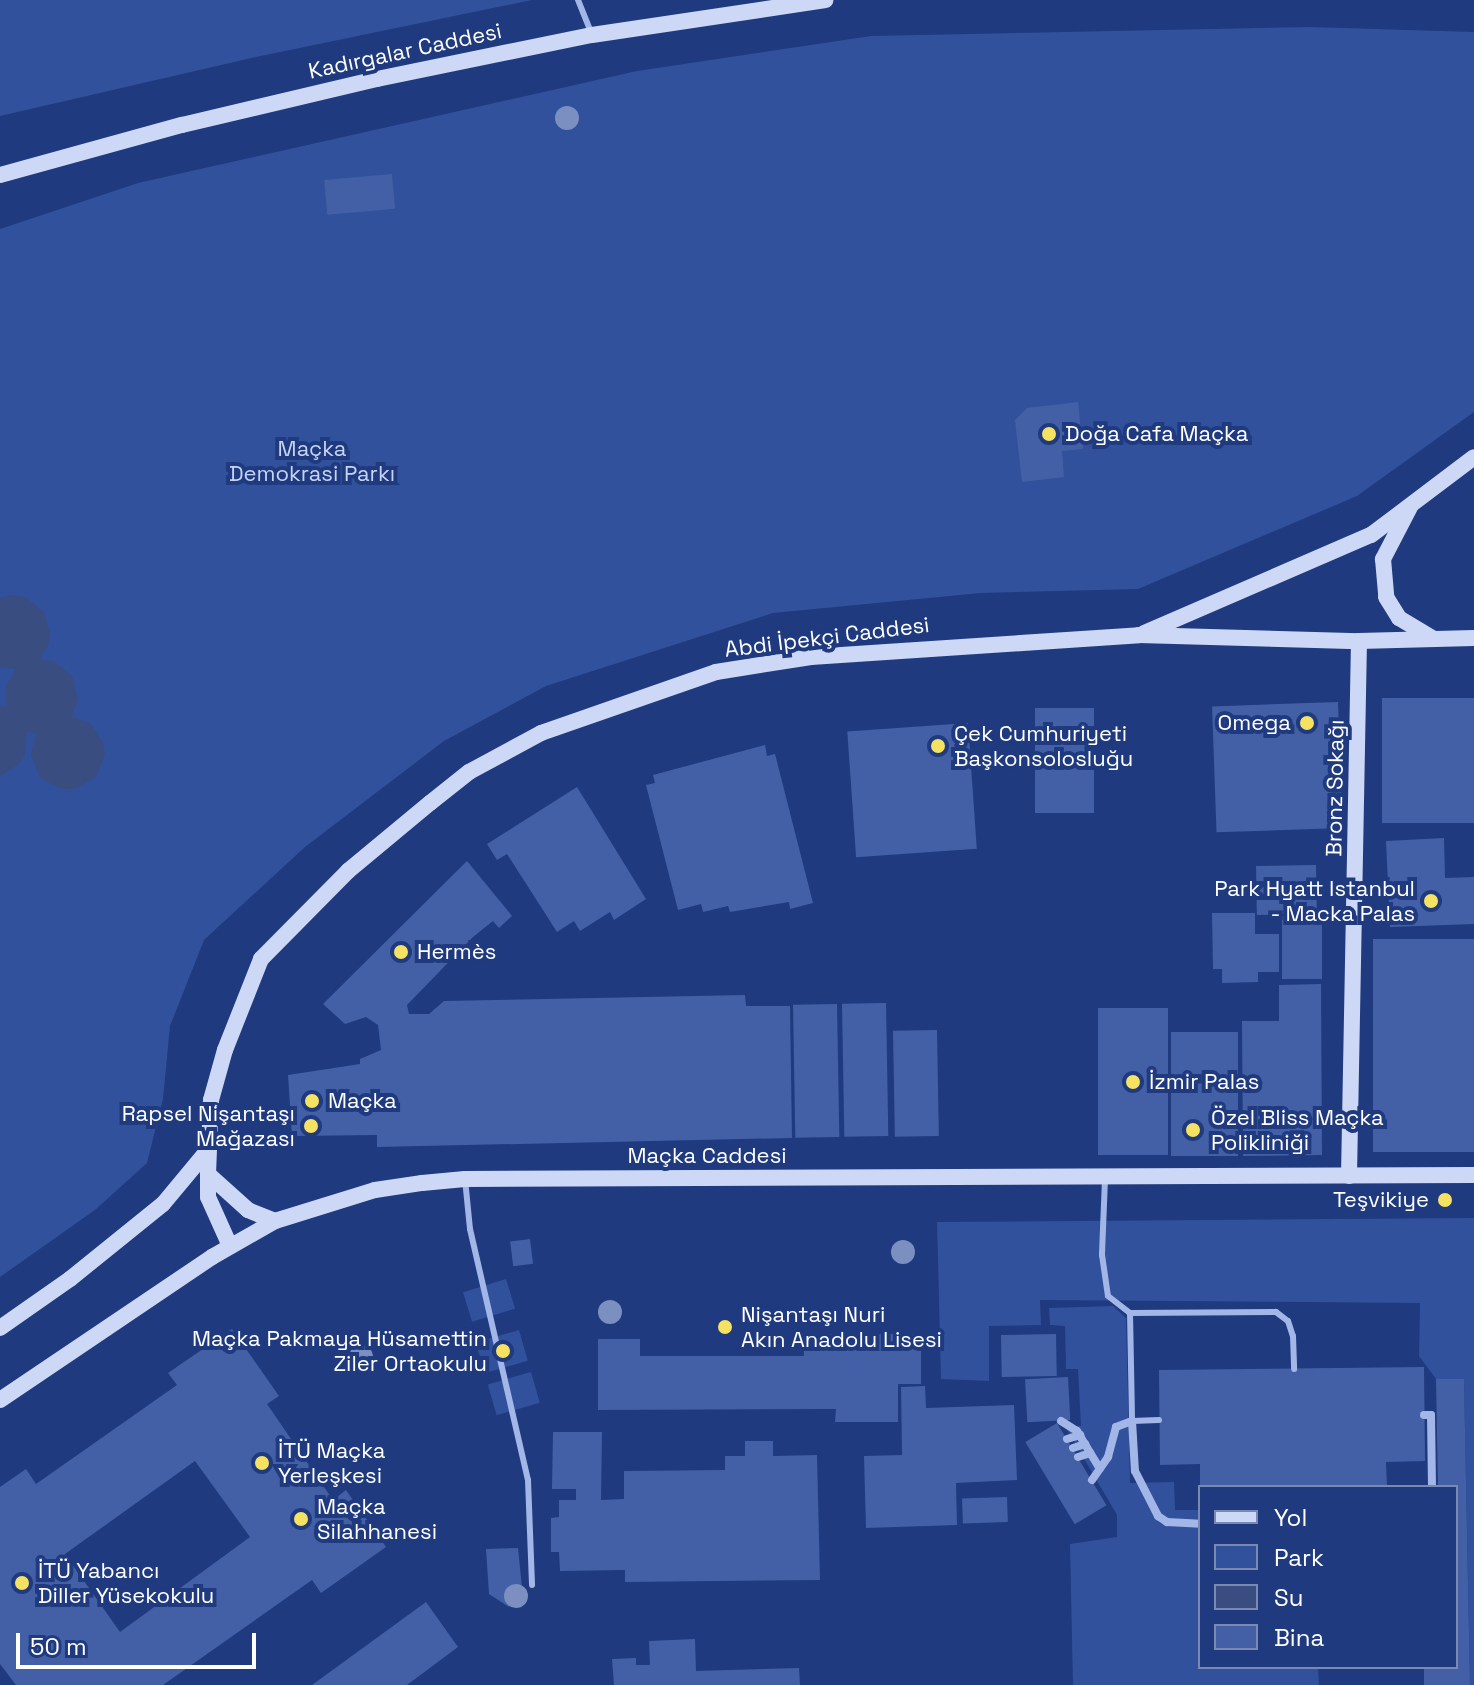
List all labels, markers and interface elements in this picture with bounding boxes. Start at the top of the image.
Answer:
street label: Kadırgalar Caddesi [306,18,504,84]
place label: Doğa Cafa Maçka [1065,421,1248,447]
marker: Doğa Cafa Maçka [1040,425,1058,443]
park label: Maçka Demokrasi Parkı [229,435,395,486]
street label: Abdi İpekçi Caddesi [723,611,931,663]
place label: Omega [1218,710,1291,736]
marker: Omega [1298,714,1316,732]
street label: Bronz Sokağı [1321,719,1349,857]
place label: Çek Cumhuriyeti Başkonsolosluğu [954,720,1133,772]
marker: Çek Cumhuriyeti Başkonsolosluğu [929,737,947,755]
place label: Park Hyatt Istanbul - Macka Palas [1214,875,1415,926]
marker: Park Hyatt Istanbul - Macka Palas [1422,892,1440,910]
place label: Hermès [417,939,496,965]
marker: Hermès [392,943,410,961]
place label: İzmir Palas [1149,1069,1259,1095]
marker: İzmir Palas [1124,1073,1142,1091]
place label: Maçka [328,1088,397,1114]
marker: Maçka [303,1092,321,1110]
place label: Rapsel Nişantaşı Mağazası [122,1100,295,1152]
place label: Özel Bliss Maçka Polikliniği [1211,1104,1384,1156]
marker: Rapsel Nişantaşı Mağazası [302,1117,320,1135]
marker: Özel Bliss Maçka Polikliniği [1182,1119,1204,1141]
street label: Maçka Caddesi [627,1143,787,1169]
place label: Teşvikiye [1333,1187,1429,1213]
marker: Teşvikiye [1436,1191,1454,1209]
place label: Nişantaşı Nuri Akın Anadolu Lisesi [741,1301,942,1352]
marker: Nişantaşı Nuri Akın Anadolu Lisesi [716,1318,734,1336]
place label: Maçka Pakmaya Hüsamettin Ziler Ortaokulu [192,1325,487,1376]
marker: Maçka Pakmaya Hüsamettin Ziler Ortaokulu [494,1342,512,1360]
place label: İTÜ Maçka Yerleşkesi [278,1437,385,1488]
marker: İTÜ Maçka Yerleşkesi [253,1454,271,1472]
legend [1198,1485,1458,1669]
place label: Maçka Silahhanesi [317,1493,437,1544]
text: Yol [1274,1502,1307,1533]
marker: Maçka Silahhanesi [292,1510,310,1528]
text: Park [1274,1542,1324,1573]
place label: İTÜ Yabancı Diller Yüsekokulu [38,1557,215,1608]
marker: İTÜ Yabancı Diller Yüsekokulu [13,1574,31,1592]
text: Su [1274,1582,1303,1613]
scale bar [20,1617,260,1667]
text: Bina [1274,1622,1324,1653]
text: 50 m [30,1631,87,1662]

